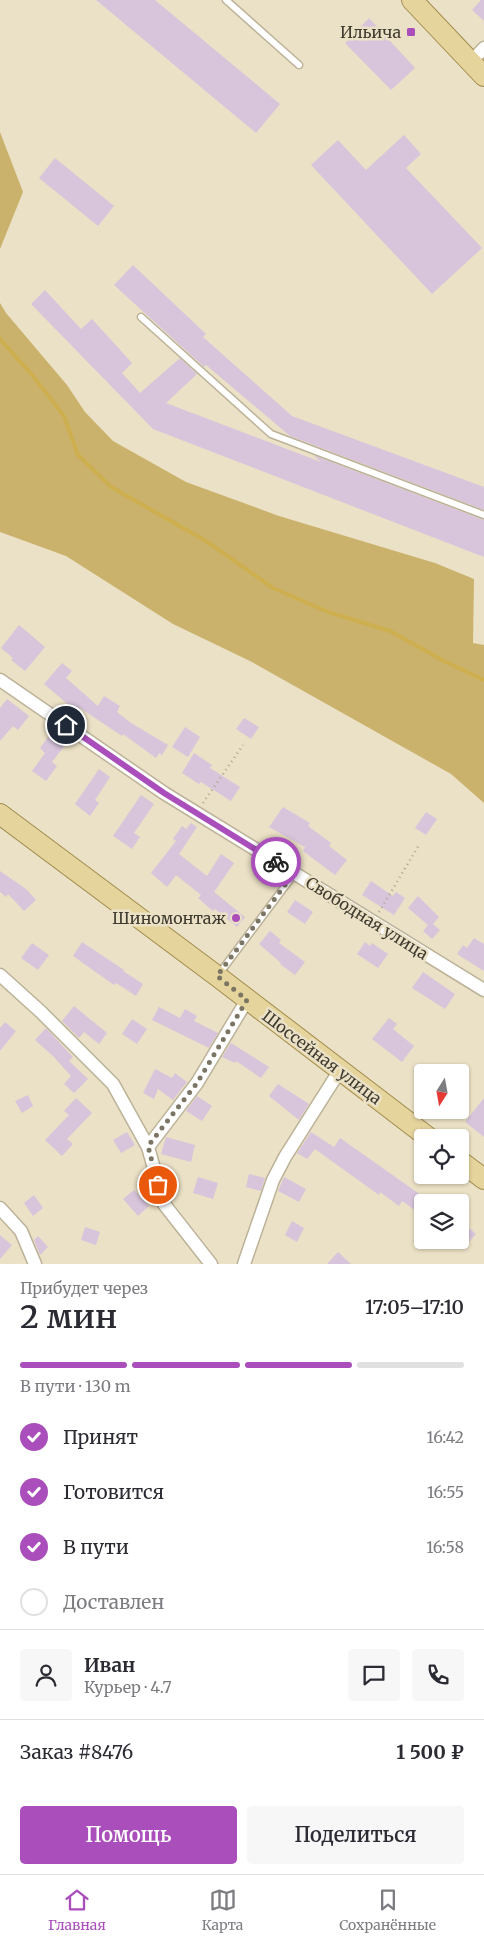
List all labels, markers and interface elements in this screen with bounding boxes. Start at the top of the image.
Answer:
place label: Ильича [340,22,401,42]
marker: Ильича [405,26,417,38]
pin [45,704,87,746]
icon: home [52,711,80,739]
courier [251,837,301,887]
icon: bike [262,848,290,876]
street label: Свободная улица [302,872,432,964]
place label: Шиномонтаж [112,908,226,928]
marker: Шиномонтаж [230,912,242,924]
street label: Шоссейная улица [258,1006,386,1109]
north arrow [414,1064,469,1119]
map controls [414,1064,469,1249]
button: locate [414,1129,469,1184]
pin [137,1164,179,1206]
icon: bag [144,1171,172,1199]
button: layers [414,1194,469,1249]
text: Прибудет через [20,1278,148,1298]
text: 17:05–17:10 [365,1295,464,1319]
text: 2 мин [20,1297,117,1337]
text: В пути · 130 m [20,1376,131,1396]
icon: check [20,1423,48,1451]
text: Принят [63,1425,138,1449]
text: 16:42 [427,1427,464,1447]
icon: check [20,1478,48,1506]
text: Готовится [63,1480,164,1504]
text: 16:55 [427,1482,464,1502]
icon: check [20,1533,48,1561]
text: В пути [63,1535,129,1559]
text: 16:58 [426,1537,464,1557]
text: Доставлен [63,1590,164,1614]
button: person [20,1649,72,1701]
button: chat [348,1649,400,1701]
button: phone [412,1649,464,1701]
text: Иван [84,1653,135,1677]
text: Курьер · 4.7 [84,1677,172,1697]
text: Заказ #8476 [20,1740,133,1764]
text: 1 500 ₽ [396,1740,464,1764]
button: Помощь [20,1806,237,1864]
button: Поделиться [247,1806,464,1864]
tab: Главная [48,1886,106,1934]
tab: Карта [202,1886,243,1934]
tab: Сохранённые [339,1886,436,1934]

